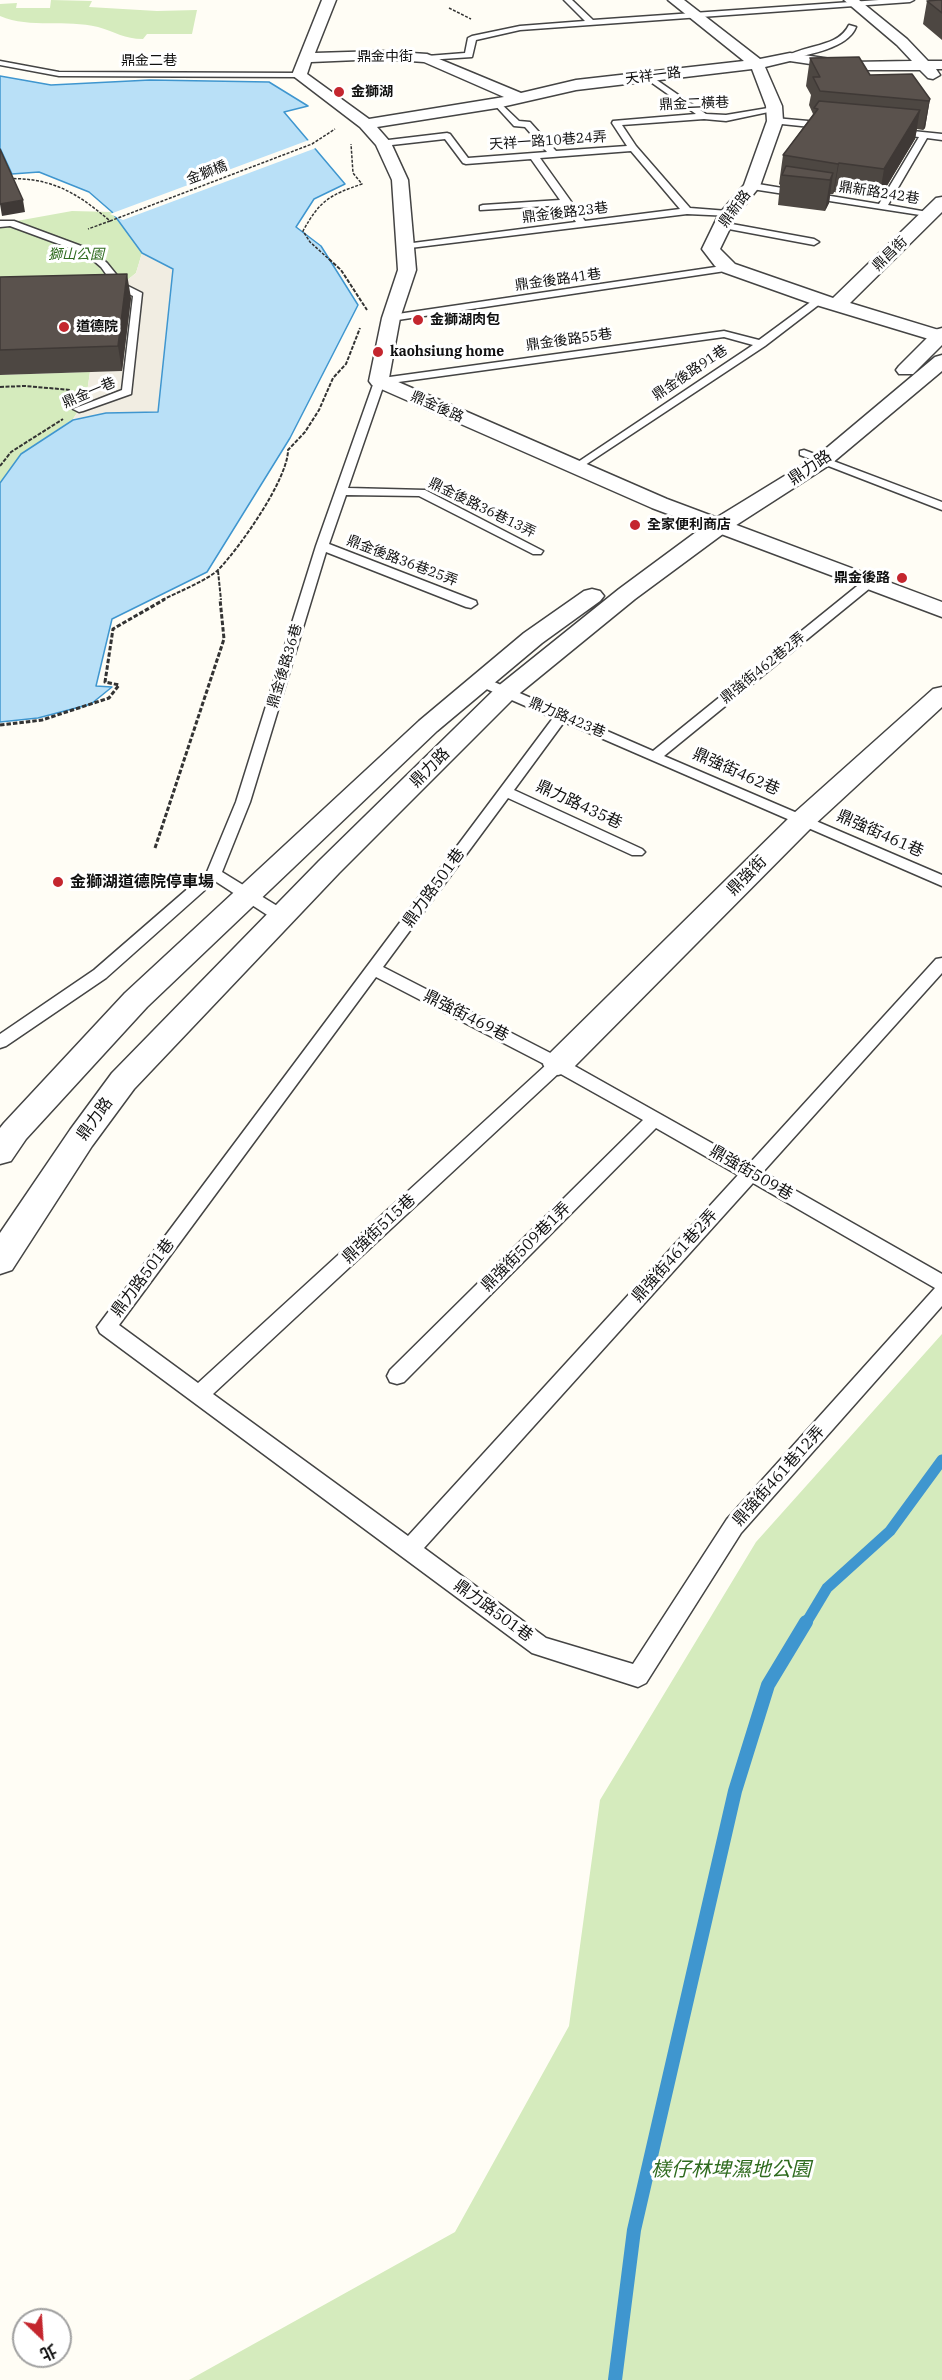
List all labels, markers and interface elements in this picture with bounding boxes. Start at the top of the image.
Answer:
street label: 鼎金中街 [357,49,413,65]
street label: 鼎金二巷 [121,53,177,69]
street label: 天祥一路 [624,64,682,88]
place label: 金獅湖 [351,84,393,100]
marker: 金獅湖 [332,85,346,99]
street label: 鼎金二橫巷 [659,94,729,114]
street label: 天祥一路10巷24弄 [489,129,607,153]
street label: 金獅橋 [184,158,230,188]
street label: 鼎新路242巷 [838,178,920,208]
street label: 鼎新路 [716,187,754,231]
street label: 鼎金後路23巷 [521,199,609,227]
street label: 鼎昌街 [869,233,911,275]
park label: 獅山公園 [48,247,104,263]
street label: 鼎金後路41巷 [514,266,602,294]
place label: 金獅湖肉包 [430,312,500,328]
marker: 金獅湖肉包 [411,313,425,327]
place label: 道德院 [76,319,118,335]
marker: 道德院 [57,320,71,334]
street label: 鼎金後路55巷 [525,326,613,354]
street label: 鼎金後路91巷 [649,342,731,404]
place label: kaohsiung home [390,344,504,360]
marker: kaohsiung home [371,345,385,359]
street label: 鼎金一巷 [60,374,118,412]
street label: 鼎金後路 [408,388,466,426]
street label: 鼎力路 [785,447,835,489]
street label: 鼎金後路36巷13弄 [425,475,539,541]
place label: 全家便利商店 [647,517,731,533]
marker: 全家便利商店 [628,518,642,532]
street label: 鼎金後路36巷25弄 [344,532,460,590]
place label: 鼎金後路 [834,570,890,586]
marker: 鼎金後路 [895,571,909,585]
street label: 鼎金後路36巷 [264,622,306,710]
street label: 鼎強街462巷2弄 [717,629,809,707]
street label: 鼎力路423巷 [526,694,608,742]
street label: 鼎力路 [406,744,454,792]
street label: 鼎強街462巷 [690,744,782,800]
street label: 鼎力路435巷 [533,777,625,833]
street label: 鼎強街461巷 [834,806,926,862]
street label: 鼎力路501巷 [399,845,469,931]
street label: 鼎強街 [723,852,771,900]
place label: 金獅湖道德院停車場 [70,872,214,892]
marker: 金獅湖道德院停車場 [51,875,65,889]
street label: 鼎強街469巷 [420,986,512,1046]
street label: 鼎力路 [73,1094,117,1144]
street label: 鼎強街509巷 [706,1141,796,1205]
street label: 鼎強街515巷 [339,1190,419,1268]
street label: 鼎強街509巷1弄 [477,1198,575,1296]
street label: 鼎強街461巷2弄 [628,1206,722,1306]
street label: 鼎力路501巷 [107,1235,179,1321]
street label: 鼎強街461巷12弄 [729,1422,829,1530]
street label: 鼎力路501巷 [450,1576,536,1646]
park label: 檨仔林埤濕地公園 [651,2158,811,2182]
north arrow [12,2308,72,2368]
text: 北 [37,2340,60,2365]

